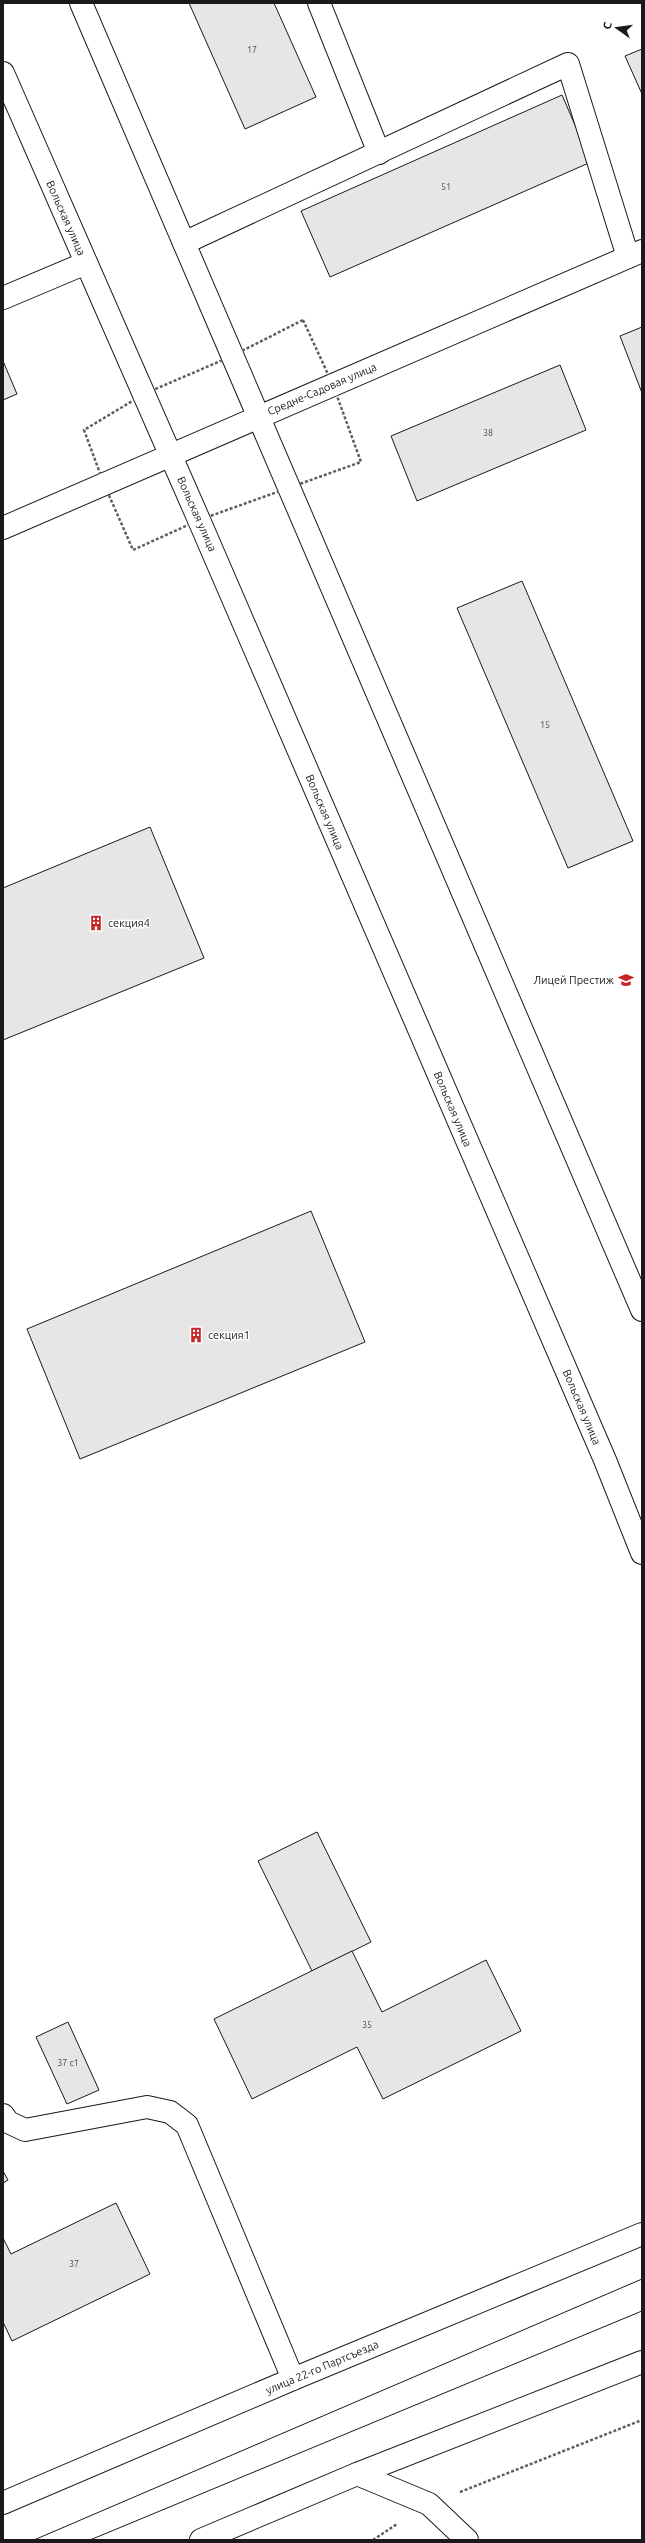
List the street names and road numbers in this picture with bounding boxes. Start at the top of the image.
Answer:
street label: Вольская улица [44,179,88,257]
street label: Средне-Садовая улица [266,361,378,417]
street label: Вольская улица [175,475,219,553]
street label: Вольская улица [304,773,346,851]
street label: Вольская улица [432,1070,474,1148]
street label: Вольская улица [561,1368,603,1446]
street label: улица 22-го Партсъезда [264,2338,380,2396]

